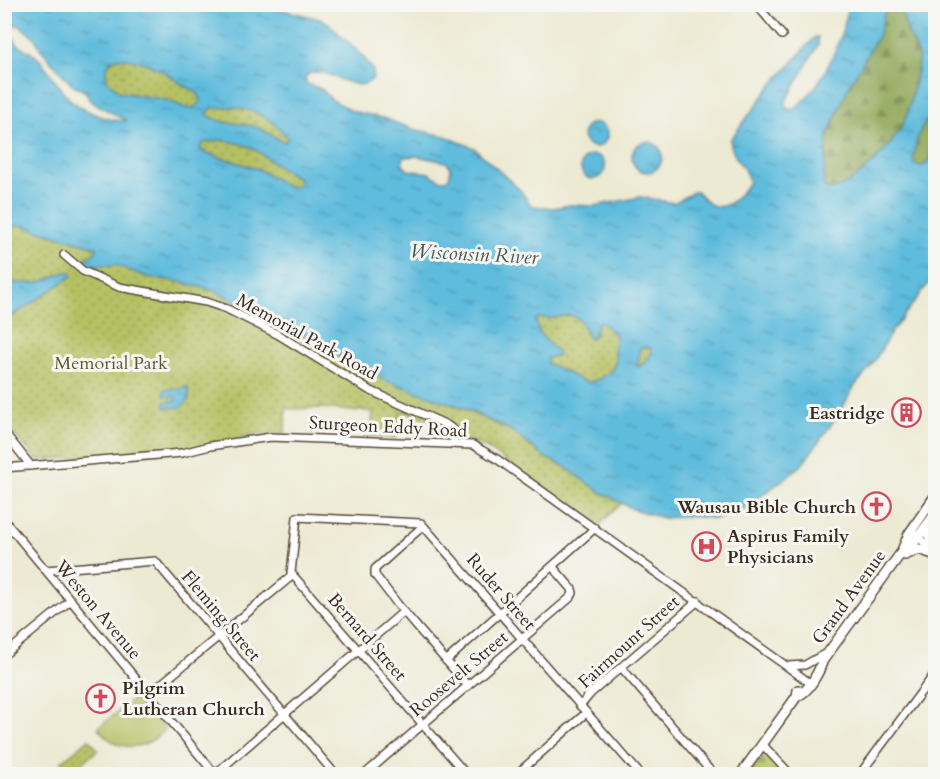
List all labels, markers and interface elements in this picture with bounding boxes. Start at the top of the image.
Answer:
water label: Wisconsin River [409,237,540,271]
street label: Memorial Park Road [232,288,382,386]
park label: Memorial Park [54,351,168,376]
building icon: Eastridge [890,397,922,429]
place label: Eastridge [809,401,885,426]
street label: Sturgeon Eddy Road [308,410,468,444]
church icon: Wausau Bible Church [861,491,893,523]
place label: Wausau Bible Church [676,495,856,520]
place label: Aspirus Family Physicians [727,524,850,570]
hospital icon: Aspirus Family Physicians [690,530,722,562]
street label: Grand Avenue [806,545,892,649]
street label: Ruder Street [460,548,542,636]
street label: Weston Avenue [48,554,147,665]
street label: Fleming Street [176,565,267,667]
street label: Bernard Street [322,588,412,687]
street label: Fairmount Street [573,589,685,694]
street label: Roosevelt Street [404,625,514,723]
place label: Pilgrim Lutheran Church [122,676,265,722]
church icon: Pilgrim Lutheran Church [85,682,117,714]

